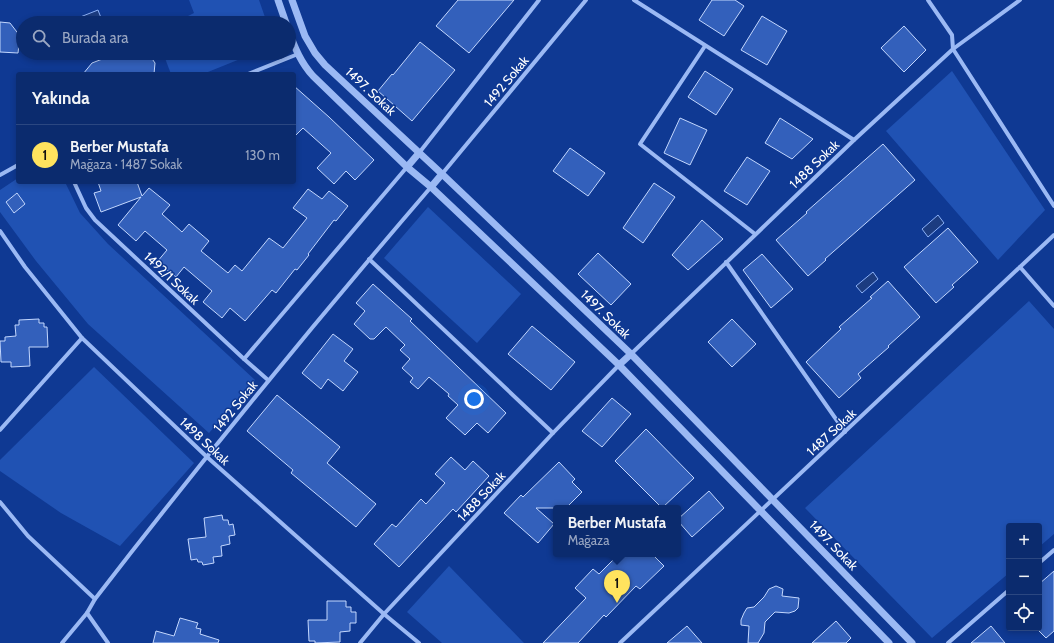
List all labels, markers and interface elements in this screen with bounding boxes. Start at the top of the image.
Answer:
search box [16,16,296,60]
icon: search [30,27,52,49]
text: Burada ara [62,29,129,47]
street label: 1492 Sokak [480,52,532,110]
street label: 1497. Sokak [342,64,400,119]
text: Yakında [32,88,90,108]
street label: 1488 Sokak [786,136,842,192]
text: Berber Mustafa [70,138,169,156]
text: 1 [43,147,47,163]
text: 130 m [245,147,280,163]
text: Mağaza · 1487 Sokak [70,156,182,172]
street label: 1492/1 Sokak [141,248,203,308]
street label: 1497. Sokak [578,286,634,342]
street label: 1492 Sokak [209,377,261,435]
your location [464,389,484,409]
street label: 1487 Sokak [803,405,859,459]
street label: 1498 Sokak [177,414,233,468]
street label: 1488 Sokak [454,467,508,524]
popup [553,505,681,557]
text: Berber Mustafa [568,514,666,532]
street label: 1497. Sokak [806,517,862,573]
map controls [1006,523,1042,631]
button: + [1006,523,1042,559]
text: Mağaza [568,532,609,548]
button: − [1006,559,1042,595]
pin: 1 [604,570,630,603]
button: locate [1006,595,1042,631]

